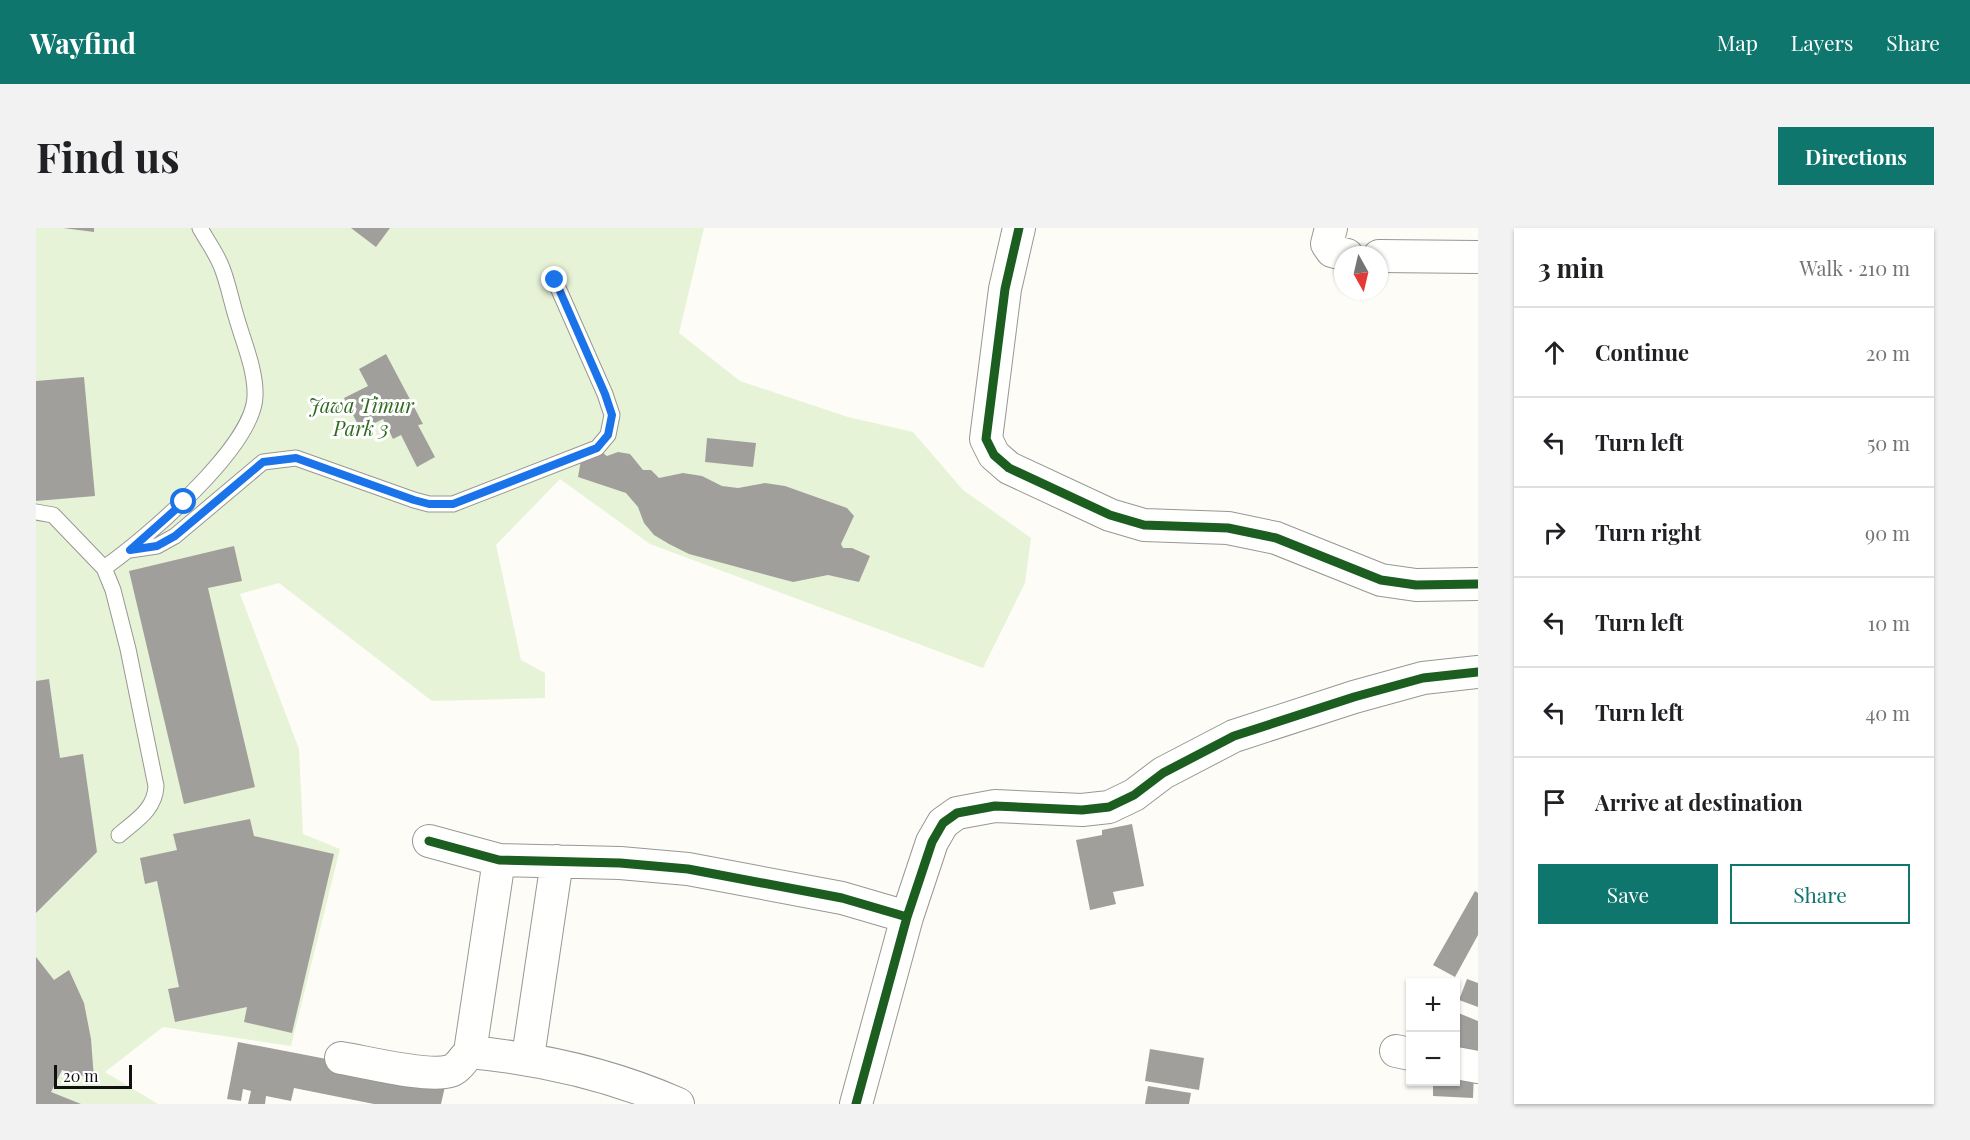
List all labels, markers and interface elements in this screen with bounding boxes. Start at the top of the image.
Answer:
text: Wayfind [30,24,136,61]
text: Map [1717,28,1758,56]
text: Layers [1791,28,1853,56]
text: Share [1886,28,1940,56]
button: Directions [1778,127,1934,185]
text: Find us [36,128,180,184]
north arrow [1334,246,1388,300]
text: 3 min [1538,250,1604,285]
text: Walk · 210 m [1800,254,1910,281]
route end [541,266,567,292]
icon: ahead [1538,336,1571,369]
text: Continue [1595,337,1689,367]
text: 20 m [1866,339,1910,366]
park label: Jawa Timur Park 3 [308,391,415,441]
icon: left [1538,426,1571,459]
text: Turn left [1595,427,1684,457]
text: 50 m [1867,429,1910,456]
route start [170,488,196,514]
icon: right [1538,516,1571,549]
text: Turn right [1595,517,1701,547]
text: 90 m [1865,519,1910,546]
icon: left [1538,606,1571,639]
text: Turn left [1595,607,1684,637]
text: 10 m [1868,609,1910,636]
icon: left [1538,696,1571,729]
text: Turn left [1595,697,1684,727]
text: 40 m [1865,699,1910,726]
icon: arrive [1538,786,1571,819]
text: Arrive at destination [1595,787,1803,817]
button: Save [1538,864,1718,924]
button: Share [1730,864,1910,924]
map controls [1406,978,1460,1086]
button: + [1406,978,1460,1032]
button: − [1406,1032,1460,1086]
scale bar [54,1062,132,1090]
text: 20 m [63,1065,98,1086]

